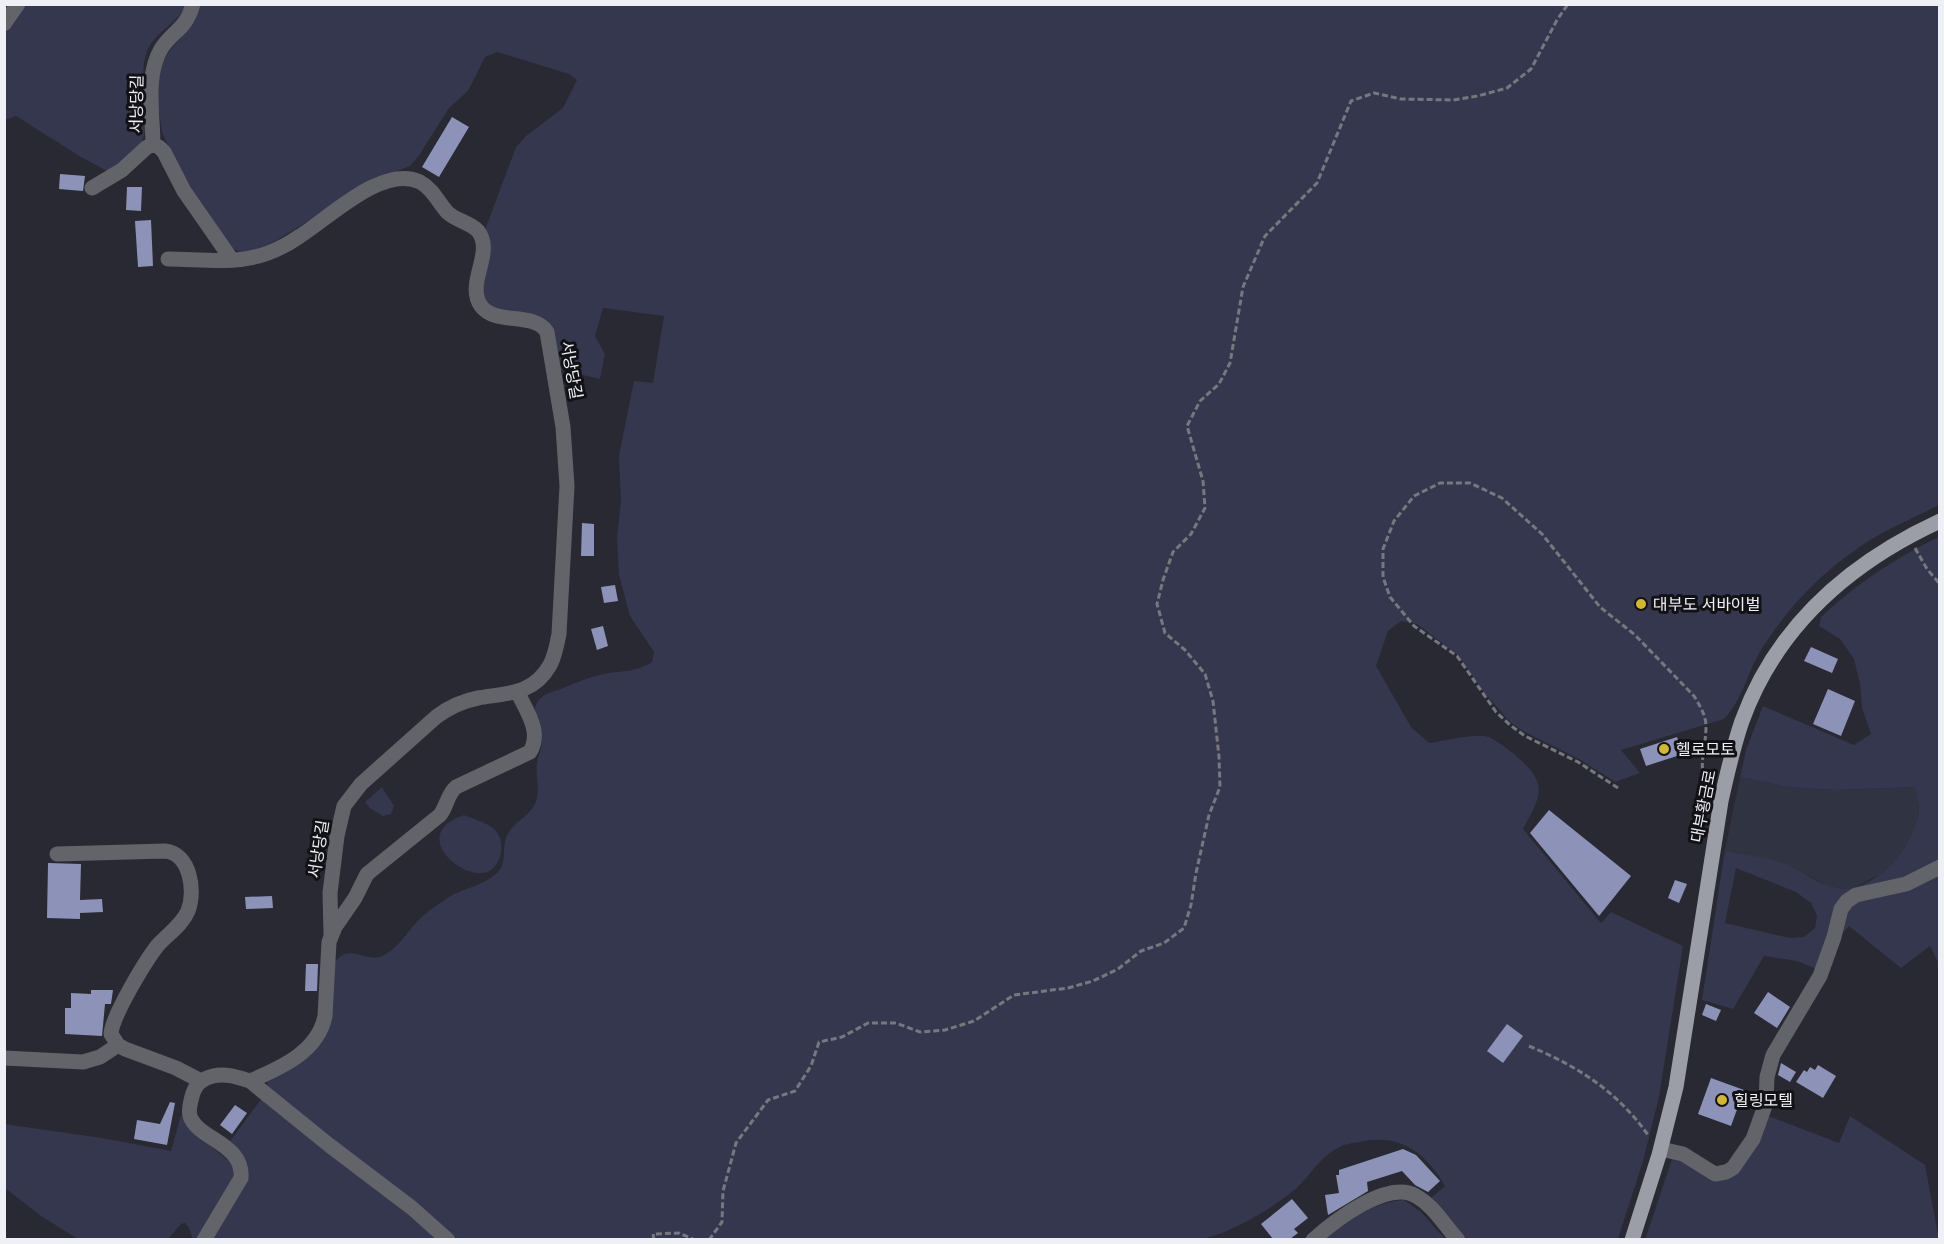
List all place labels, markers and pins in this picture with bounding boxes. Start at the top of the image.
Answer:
place label: 대부도 서바이벌 [1653,594,1760,615]
marker: 대부도 서바이벌 [1634,597,1648,611]
place label: 헬로모토 [1676,739,1735,760]
marker: 헬로모토 [1657,742,1671,756]
place label: 힐링모텔 [1734,1090,1793,1111]
marker: 힐링모텔 [1715,1093,1729,1107]

